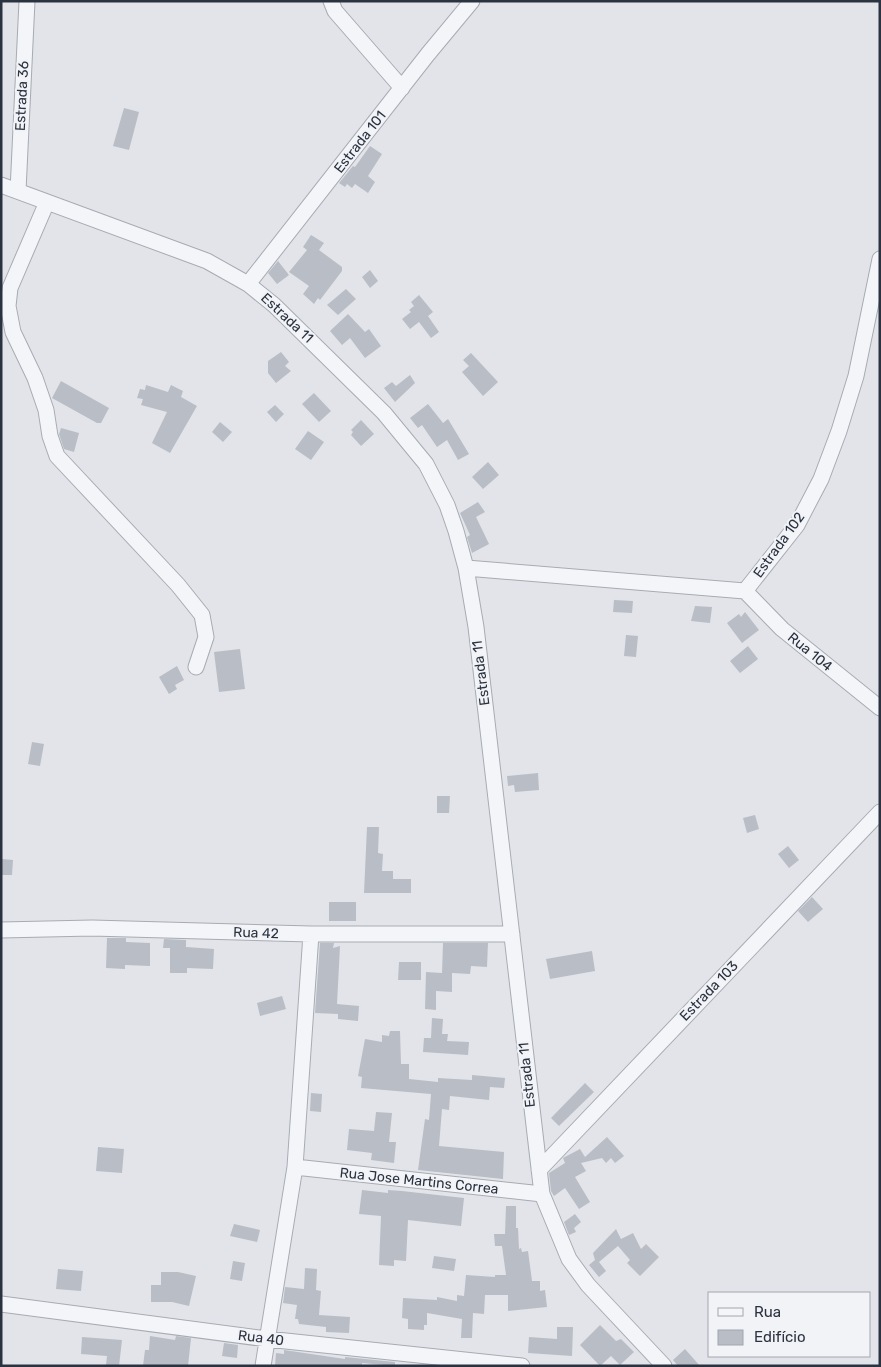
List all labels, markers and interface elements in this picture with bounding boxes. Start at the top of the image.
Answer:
street label: Estrada 36 [12,60,32,132]
street label: Estrada 101 [330,107,390,177]
street label: Estrada 11 [257,289,317,347]
street label: Estrada 102 [750,509,808,581]
street label: Rua 104 [784,629,836,675]
street label: Estrada 11 [469,639,493,707]
street label: Rua 42 [233,924,279,942]
street label: Estrada 103 [676,957,742,1025]
street label: Estrada 11 [515,1042,539,1108]
street label: Rua Jose Martins Correa [339,1164,499,1198]
legend [708,1292,871,1357]
text: Rua [754,1303,781,1321]
street label: Rua 40 [237,1327,285,1349]
text: Edifício [754,1328,806,1346]

